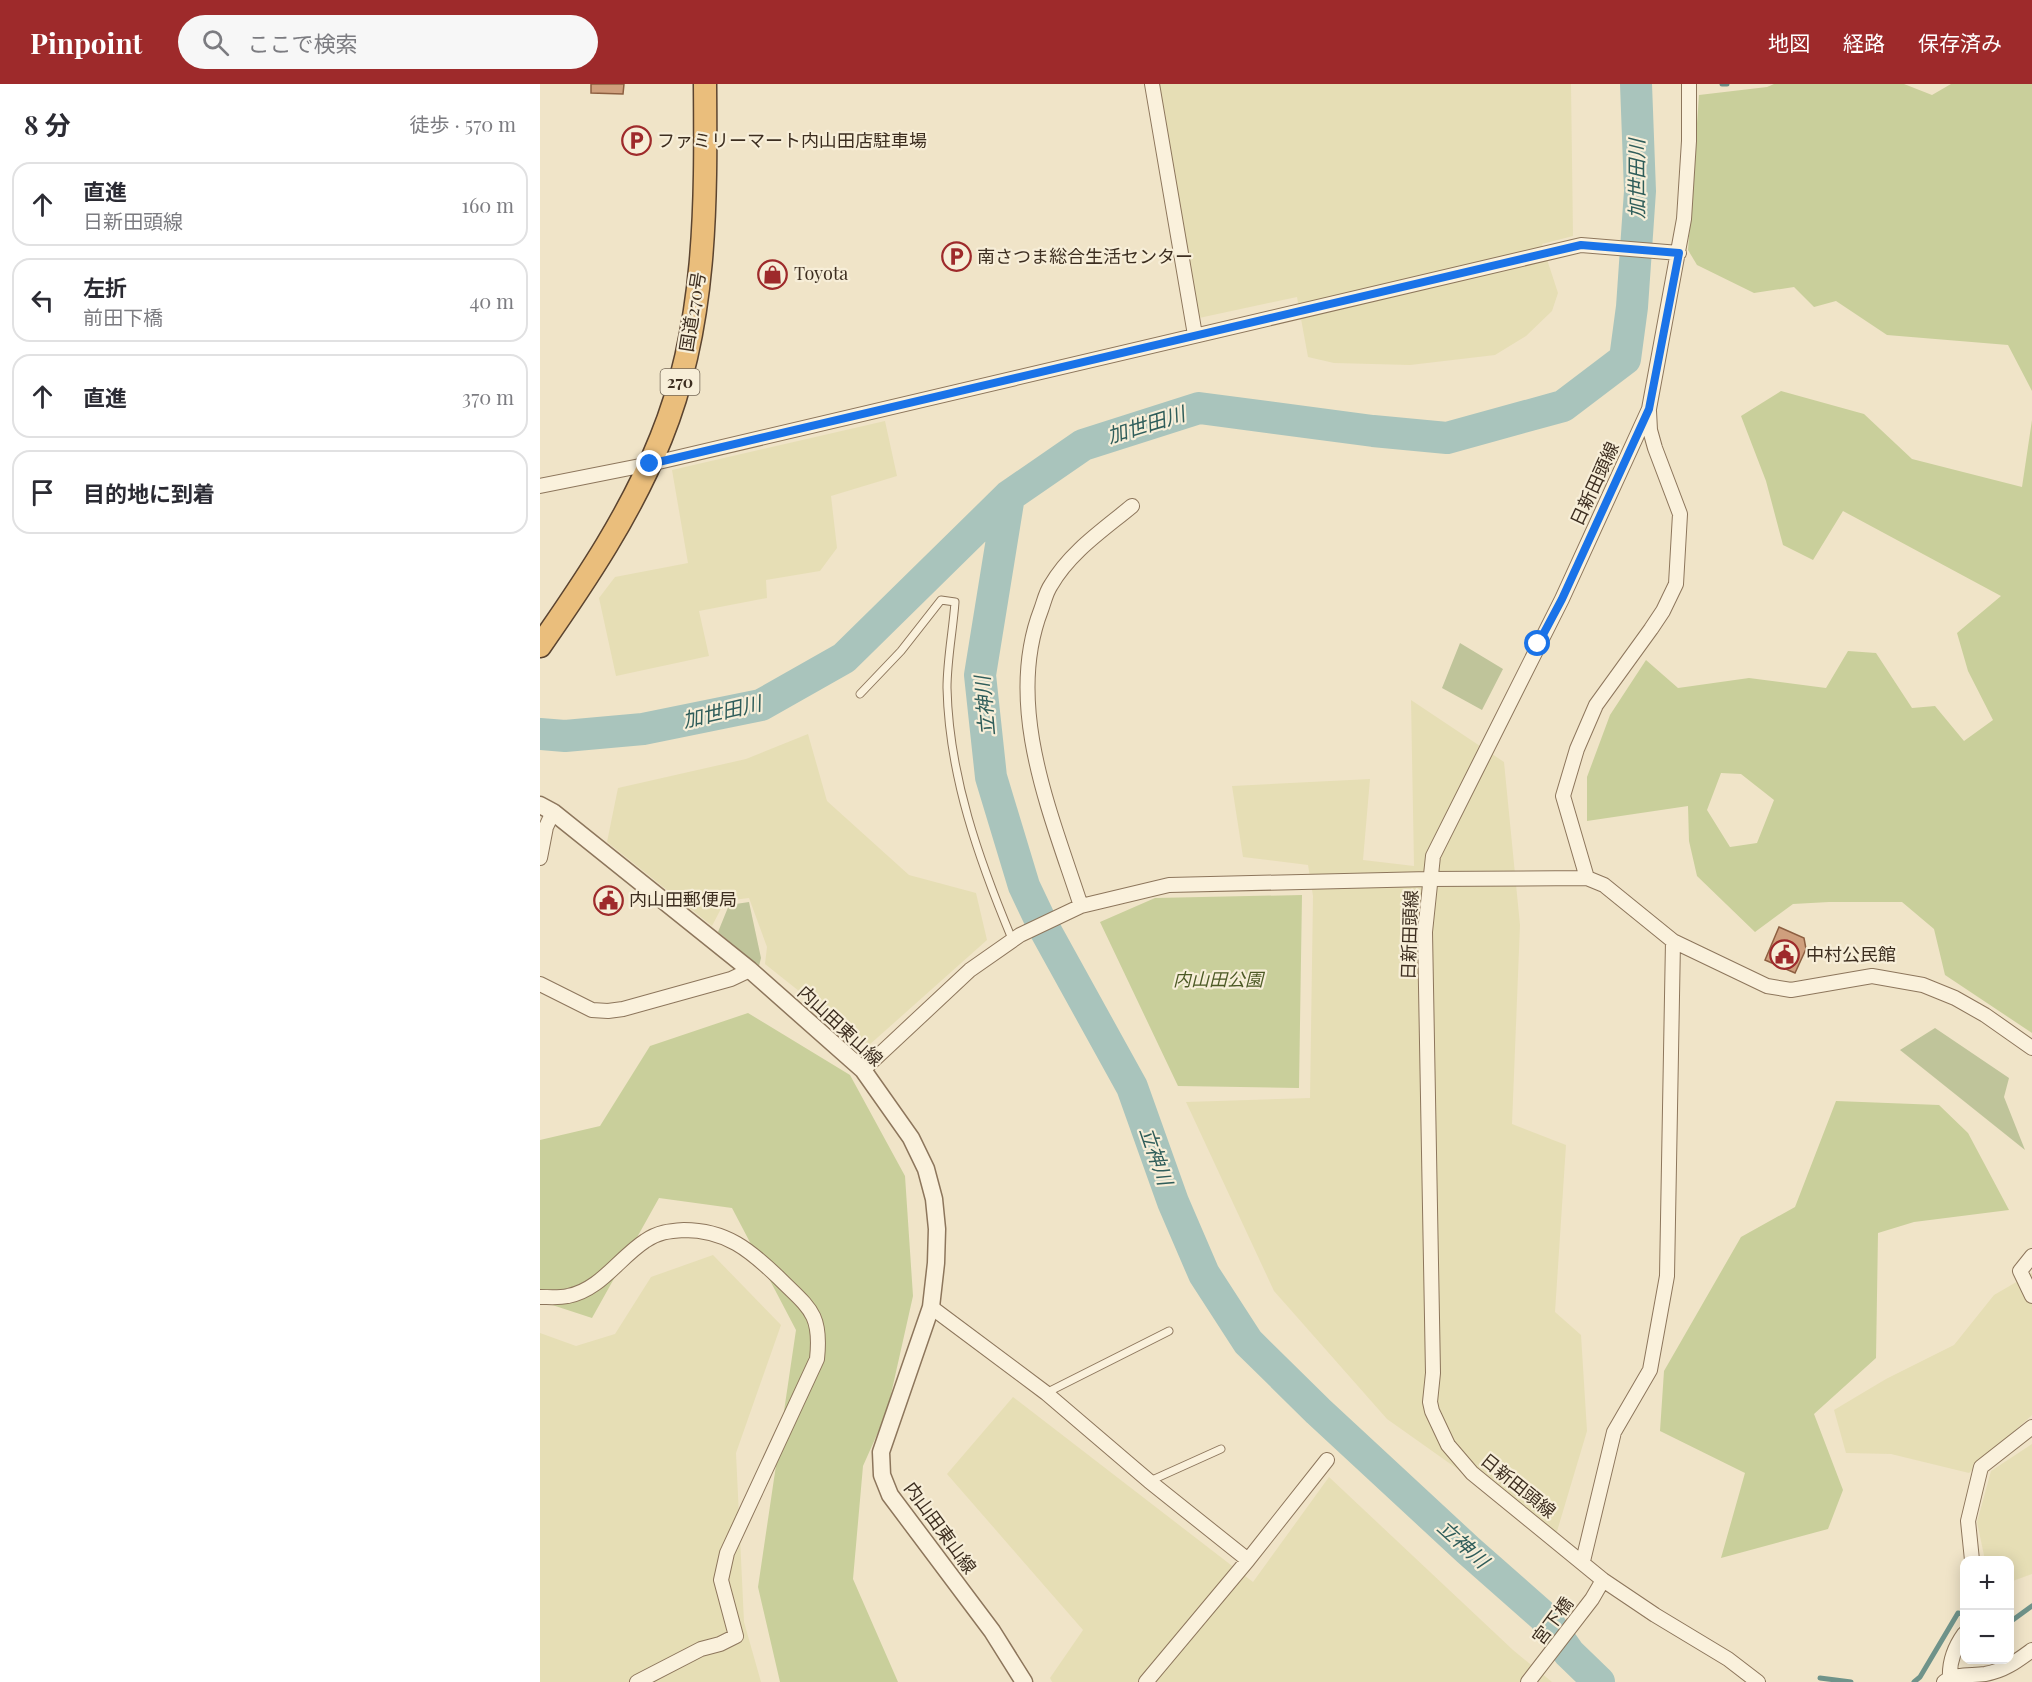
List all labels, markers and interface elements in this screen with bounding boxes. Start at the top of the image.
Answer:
search box [178,15,598,69]
text: Pinpoint [30,24,142,61]
icon: search [199,26,232,59]
text: ここで検索 [247,28,357,58]
text: 地図 [1768,28,1810,56]
text: 経路 [1843,28,1885,56]
text: 保存済み [1918,28,2002,56]
text: 8 分 [24,107,71,142]
text: 徒歩 · 570 m [410,110,516,137]
parking icon: ファミリーマート内山田店駐車場 [620,125,652,157]
place label: ファミリーマート内山田店駐車場 [657,128,927,152]
water label: 加世田川 [1622,137,1649,219]
text: 直進 [83,176,127,206]
icon: ahead [26,188,59,221]
text: 160 m [462,191,514,218]
text: 日新田頭線 [83,207,183,234]
parking icon: 南さつま総合生活センター [940,241,972,273]
place label: 南さつま総合生活センター [977,244,1193,268]
shop icon: Toyota [757,258,789,290]
place label: Toyota [794,261,848,285]
street label: 国道270号 [674,270,710,354]
text: 左折 [83,272,127,302]
icon: left [26,284,59,317]
text: 40 m [469,287,514,314]
text: 前田下橋 [83,303,163,330]
road number: 270 [660,369,700,395]
icon: ahead [26,380,59,413]
text: 直進 [83,382,127,412]
text: 370 m [462,383,514,410]
water label: 加世田川 [1103,398,1190,448]
street label: 日新田頭線 [1564,438,1624,529]
route end [636,450,662,476]
icon: arrive [26,476,59,509]
text: 目的地に到着 [83,478,215,508]
route start [1524,630,1550,656]
water label: 立神川 [967,673,1000,737]
water label: 加世田川 [680,688,766,733]
public building icon: 内山田郵便局 [592,884,624,916]
place label: 内山田郵便局 [629,887,737,911]
street label: 日新田頭線 [1395,890,1423,980]
public building icon: 中村公民館 [1769,939,1801,971]
place label: 中村公民館 [1806,942,1896,966]
park label: 内山田公園 [1173,967,1266,991]
street label: 内山田東山線 [793,980,888,1071]
water label: 立神川 [1135,1123,1181,1190]
street label: 日新田頭線 [1476,1448,1561,1523]
street label: 内山田東山線 [899,1477,982,1578]
water label: 立神川 [1433,1513,1497,1574]
map controls [1960,1556,2014,1664]
button: + [1960,1556,2014,1610]
street label: 宮下橋 [1526,1592,1578,1649]
button: − [1960,1610,2014,1664]

